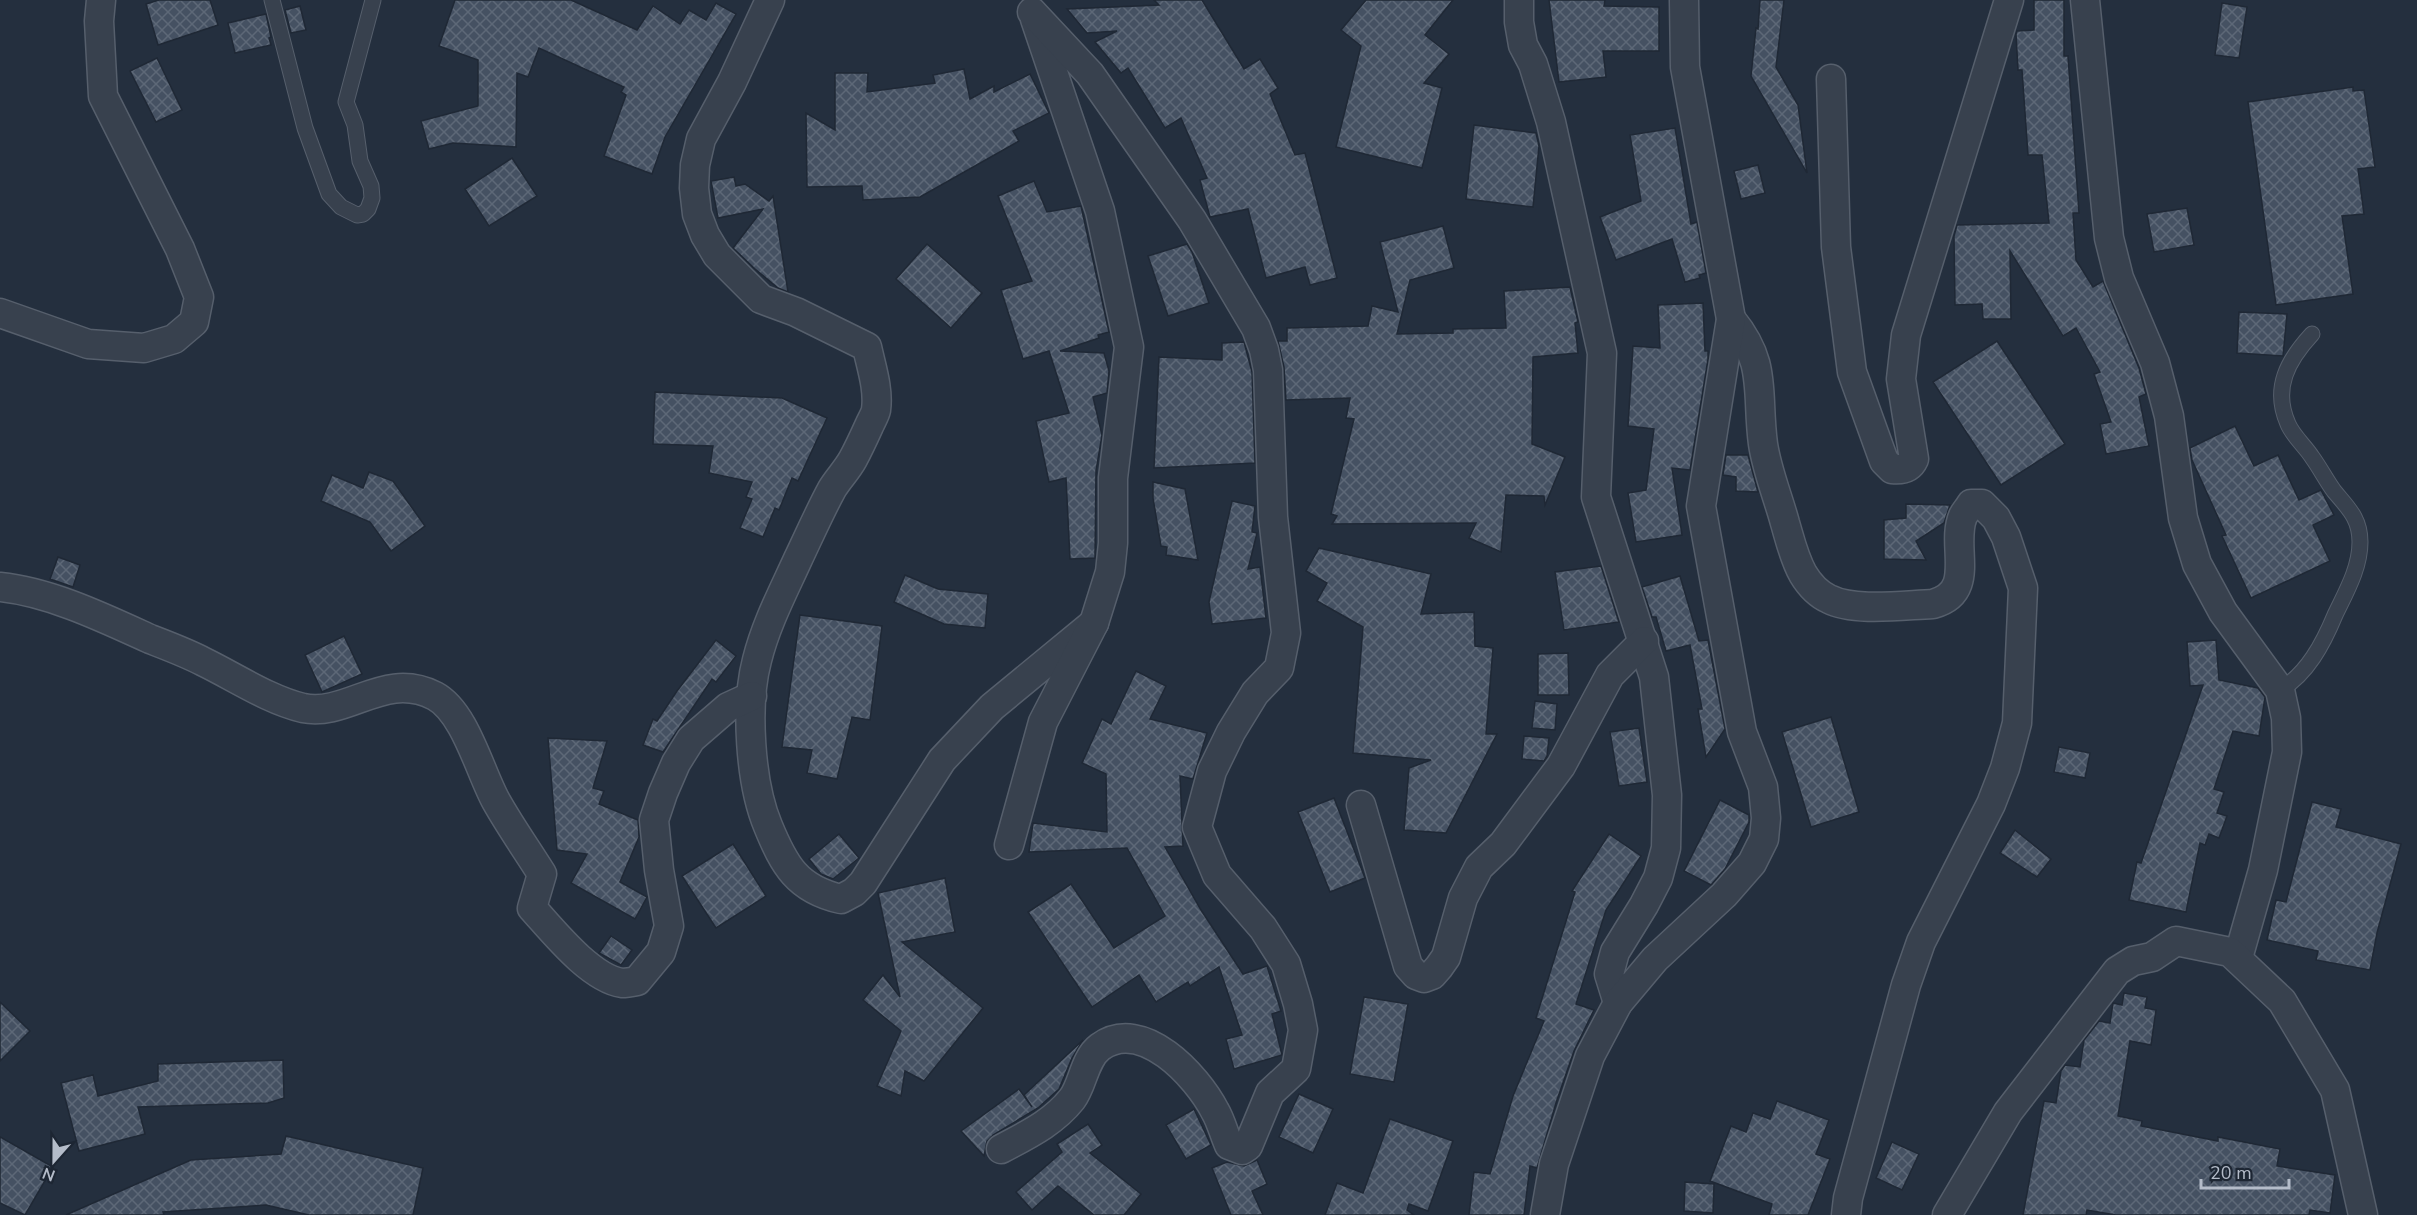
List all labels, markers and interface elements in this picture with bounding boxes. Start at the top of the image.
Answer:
north arrow [24,1131,84,1191]
scale bar [2201,1152,2290,1190]
text: 20 m [2210,1161,2252,1185]
text: N [39,1162,59,1186]

